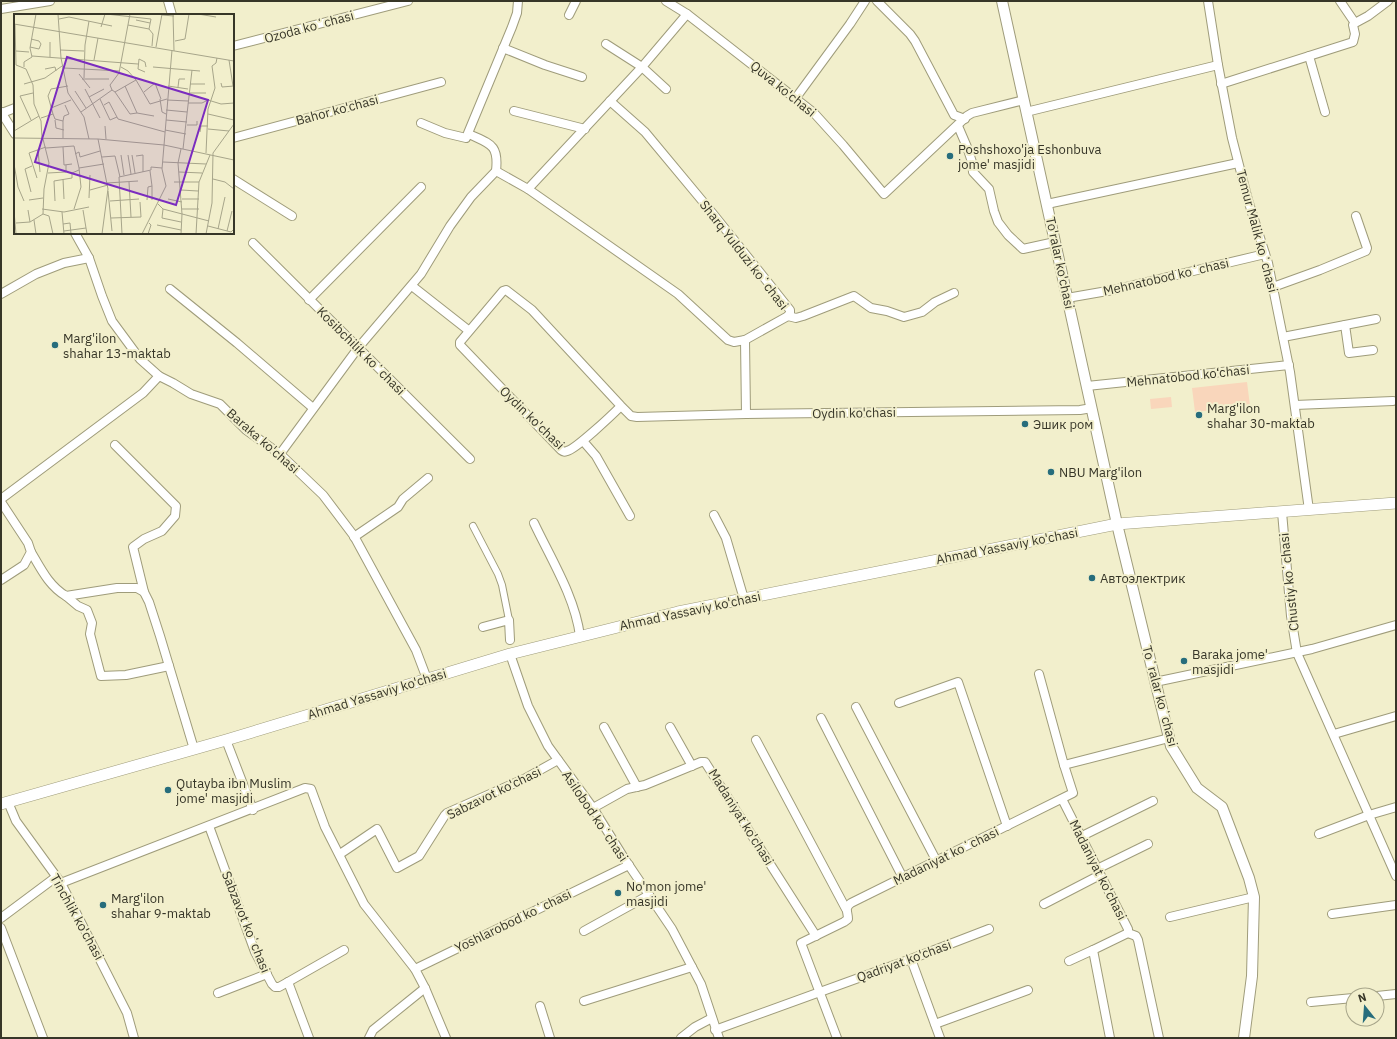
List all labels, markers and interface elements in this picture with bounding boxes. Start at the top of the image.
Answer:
street label: Ozoda koʻchasi [262,7,356,47]
inset map [14,14,234,234]
street label: Quva ko'chasi [747,57,819,121]
street label: Bahor ko'chasi [294,91,380,129]
place label: Poshshoxo'ja Eshonbuva jome' masjidi [958,141,1101,173]
marker: Poshshoxo'ja Eshonbuva jome' masjidi [945,151,955,161]
street label: Temur Malik koʻchasi [1232,168,1282,294]
street label: Sharq Yulduzi koʻchasi [696,197,792,313]
street label: To'ralar ko'chasi [1042,215,1078,311]
street label: Mehnatobod koʻchasi [1101,254,1231,300]
street label: Kosibchilik koʻchasi [313,303,409,399]
place label: Marg'ilon shahar 13-maktab [63,330,171,362]
marker: Marg'ilon shahar 13-maktab [50,340,60,350]
street label: Mehnatobod ko‘chasi [1126,361,1250,391]
street label: Oydin ko'chasi [496,383,568,453]
place label: Marg'ilon shahar 30-maktab [1207,400,1315,432]
street label: Oydin ko'chasi [812,404,896,422]
street label: Baraka ko'chasi [223,405,303,477]
marker: Marg'ilon shahar 30-maktab [1194,410,1204,420]
place label: Эшик ром [1033,416,1093,433]
marker: Эшик ром [1020,419,1030,429]
place label: NBU Marg'ilon [1059,464,1142,481]
marker: NBU Marg'ilon [1046,467,1056,477]
street label: Ahmad Yassaviy ko'chasi [935,524,1079,568]
street label: Chustiy koʻchasi [1275,532,1303,632]
place label: Автоэлектрик [1100,570,1185,587]
marker: Автоэлектрик [1087,573,1097,583]
street label: Ahmad Yassaviy ko'chasi [618,588,762,634]
street label: Toʻralar koʻchasi [1138,644,1182,748]
place label: Baraka jome' masjidi [1192,646,1268,678]
marker: Baraka jome' masjidi [1179,656,1189,666]
street label: Ahmad Yassaviy ko'chasi [306,665,448,723]
street label: Sabzavot ko'chasi [444,763,544,823]
street label: Madaniyat ko'chasi [705,766,777,868]
street label: Asilobod koʻchasi [558,767,632,865]
place label: Qutayba ibn Muslim jome' masjidi [176,775,292,807]
marker: Qutayba ibn Muslim jome' masjidi [163,785,173,795]
street label: Madaniyat ko'chasi [1065,817,1131,923]
street label: Madaniyat koʻchasi [890,823,1002,889]
street label: Sabzavot koʻchasi [218,869,274,975]
street label: Tinchlik ko'chasi [46,871,108,963]
place label: No'mon jome' masjidi [626,878,706,910]
street label: Yoshlarobod koʻchasi [452,885,574,957]
marker: No'mon jome' masjidi [613,888,623,898]
place label: Marg'ilon shahar 9-maktab [111,890,211,922]
marker: Marg'ilon shahar 9-maktab [98,900,108,910]
street label: Qadriyat ko'chasi [854,936,954,986]
north arrow [1345,987,1385,1027]
text: N [1356,990,1368,1005]

